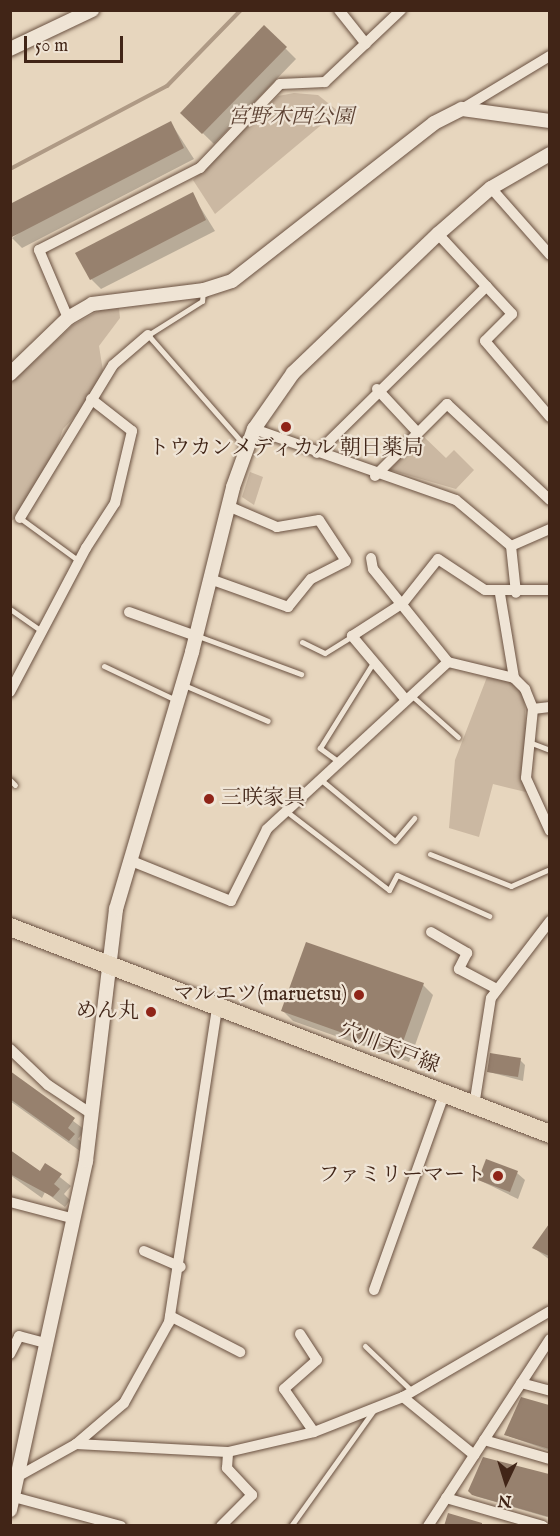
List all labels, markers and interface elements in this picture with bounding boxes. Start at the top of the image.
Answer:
scale bar [27,24,126,62]
text: 50 m [35,35,68,58]
park label: 宮野木西公園 [228,105,354,131]
marker: トウカンメディカル 朝日薬局 [279,420,293,434]
place label: トウカンメディカル 朝日薬局 [147,436,425,462]
place label: 三咲家具 [221,786,305,812]
marker: 三咲家具 [202,792,216,806]
place label: マルエツ(maruetsu) [173,982,347,1008]
marker: マルエツ(maruetsu) [352,988,366,1002]
place label: めん丸 [76,999,139,1025]
marker: めん丸 [144,1005,158,1019]
street label: 穴川天戸線 [335,1018,443,1080]
place label: ファミリーマート [318,1163,486,1189]
marker: ファミリーマート [491,1169,505,1183]
north arrow [476,1452,536,1512]
text: N [497,1489,512,1510]

